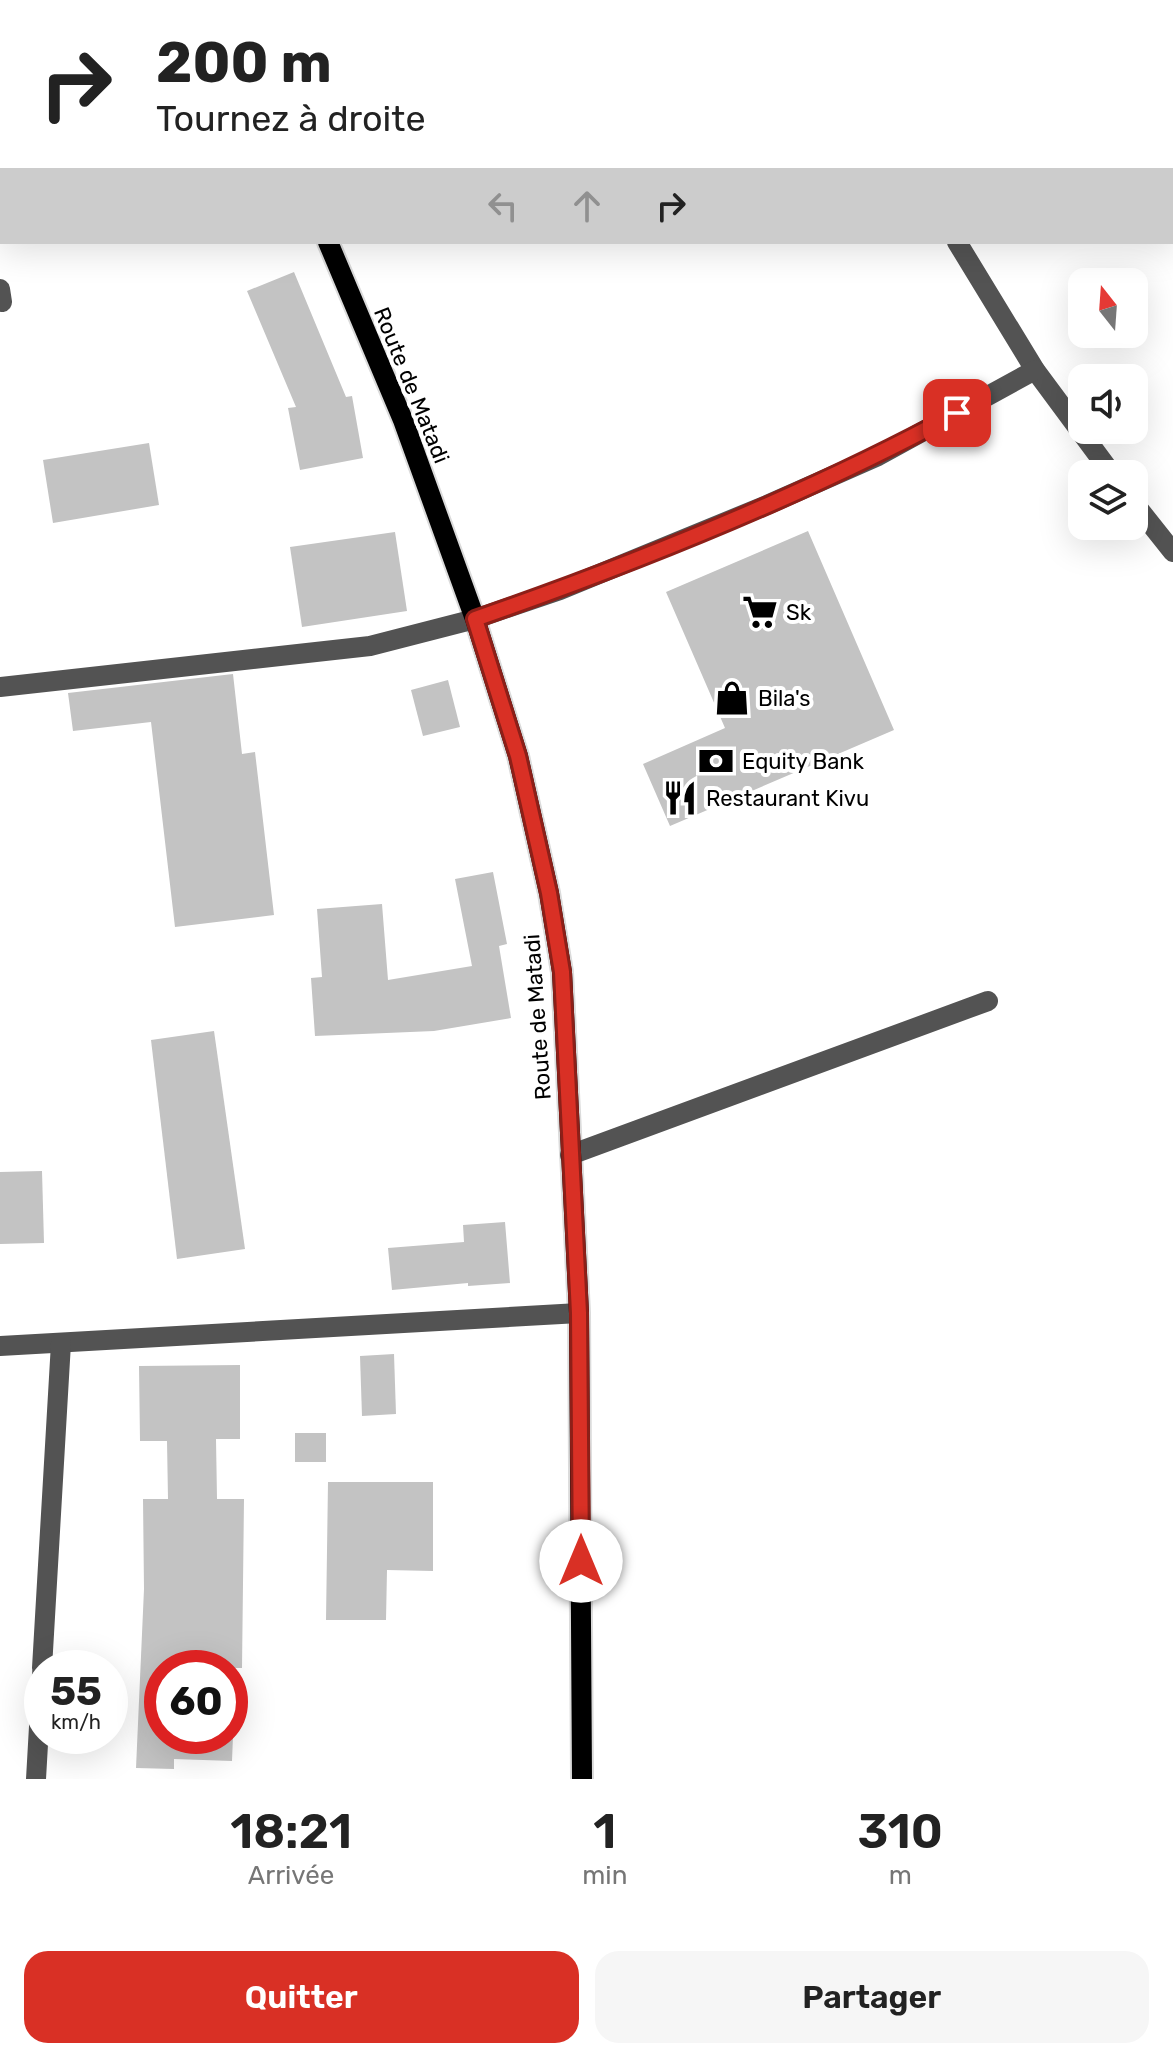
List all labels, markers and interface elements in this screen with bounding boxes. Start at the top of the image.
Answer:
text: 200 m [156,30,332,96]
icon: right [24,32,128,136]
text: Tournez à droite [156,97,426,140]
icon: left [481,184,525,228]
icon: ahead [565,184,609,228]
icon: right [649,184,693,228]
north arrow [1068,268,1148,348]
map controls [1068,268,1148,540]
street label: Route de Matadi [368,303,455,467]
button: sound [1068,364,1148,444]
pin [923,379,991,447]
icon: arrive [935,391,979,435]
button: layers [1068,460,1148,540]
supermarket icon: Sk [741,593,779,631]
place label: Sk [786,599,812,626]
shop icon: Bila's [713,679,751,717]
place label: Bila's [758,685,811,712]
bank icon: Equity Bank [697,742,735,780]
place label: Equity Bank [742,748,865,775]
restaurant icon: Restaurant Kivu [661,779,699,817]
place label: Restaurant Kivu [706,785,869,812]
street label: Route de Matadi [518,933,557,1101]
position arrow [539,1519,623,1603]
speed limit sign: 60 [144,1650,248,1754]
text: 55 [50,1668,102,1715]
text: km/h [51,1710,101,1734]
text: 18:21 [230,1803,352,1860]
text: 1 [593,1803,616,1860]
text: 310 [858,1803,943,1860]
text: Arrivée [248,1860,334,1891]
text: min [582,1860,627,1891]
text: m [889,1860,912,1891]
button: Quitter [24,1951,579,2043]
button: Partager [595,1951,1149,2043]

